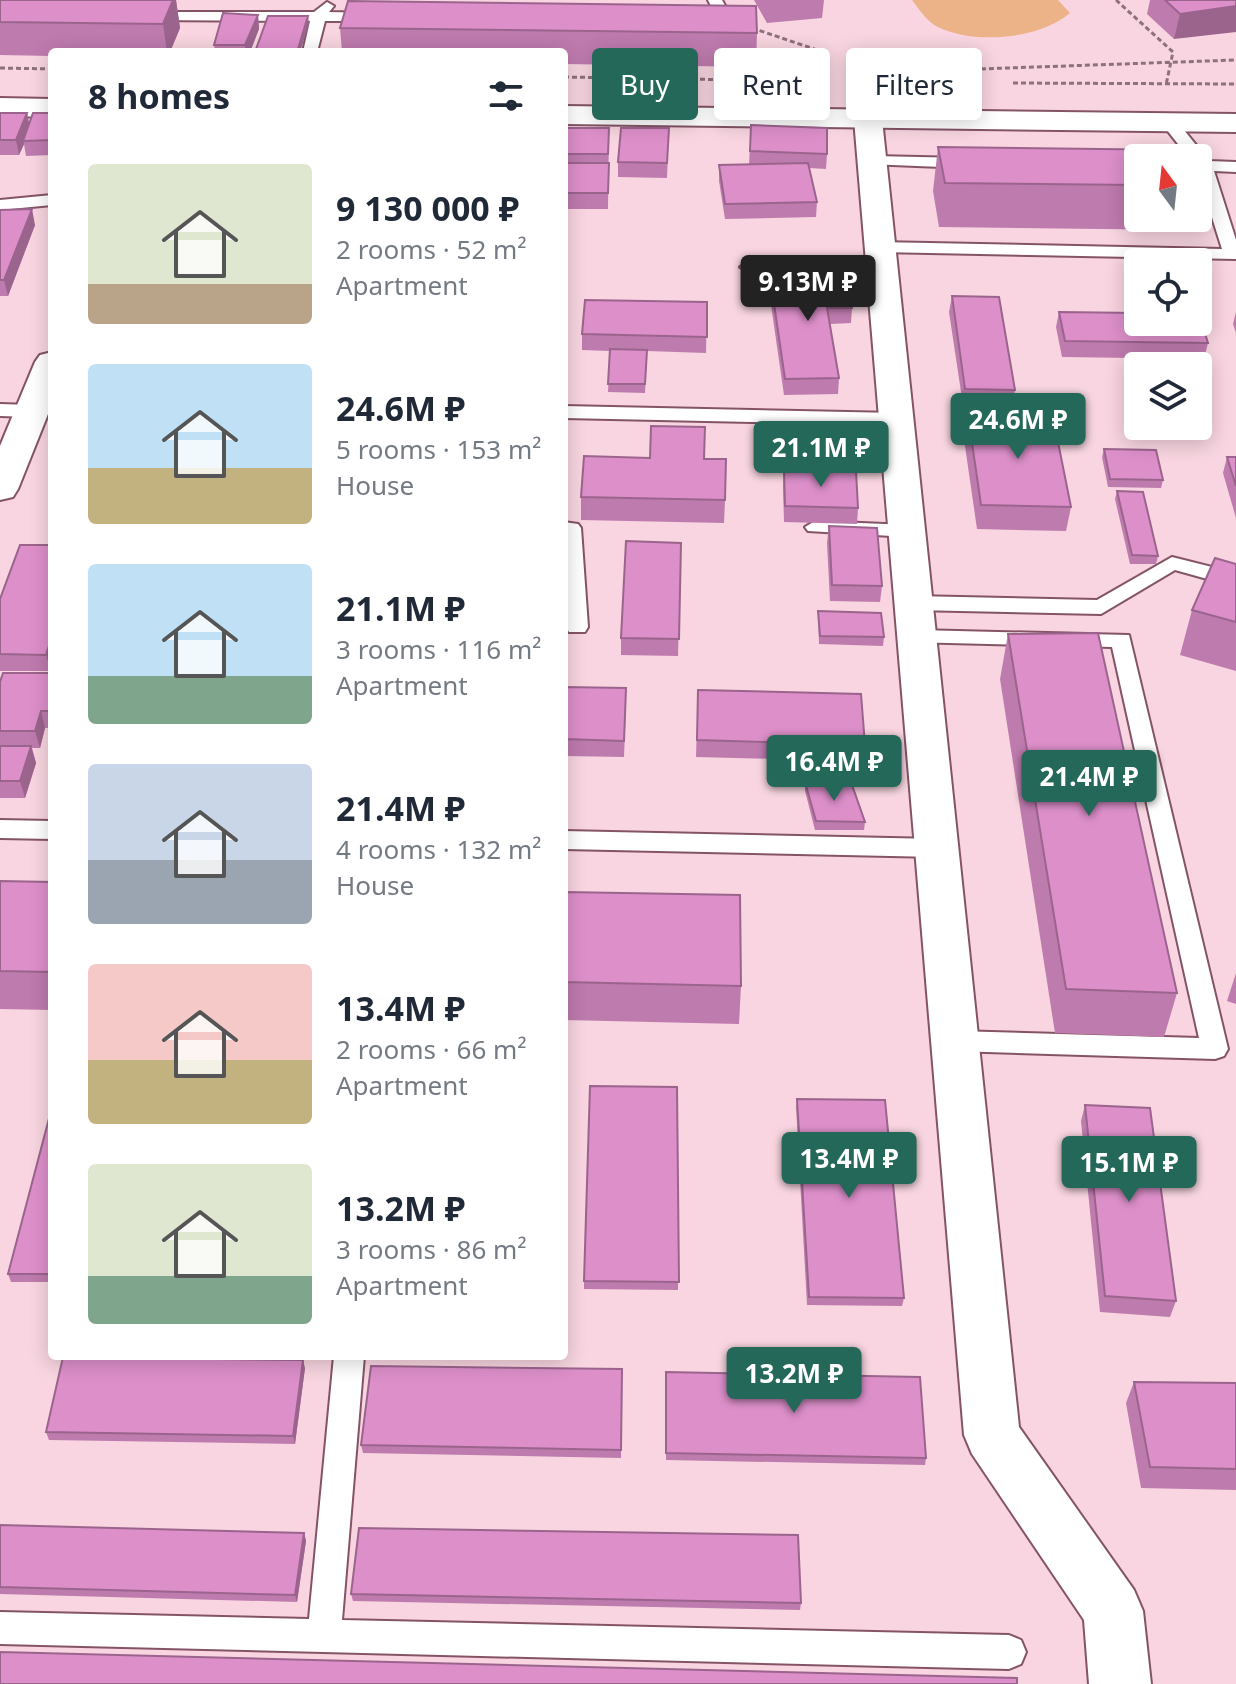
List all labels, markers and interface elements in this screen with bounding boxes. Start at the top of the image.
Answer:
chip: Buy [592,48,698,120]
chip: Rent [714,48,830,120]
chip: Filters [846,48,982,120]
text: 8 homes [88,73,230,119]
icon: filters [484,74,528,118]
north arrow [1124,144,1212,232]
map controls [1124,144,1212,440]
text: 9 130 000 ₽ [336,185,519,231]
icon: home [152,196,248,292]
text: 2 rooms · 52 m² [336,231,526,267]
button: locate [1124,248,1212,336]
pin: 9.13M ₽ [734,255,882,323]
text: 9.13M ₽ [759,263,857,299]
text: Apartment [336,267,468,303]
button: layers [1124,352,1212,440]
text: 24.6M ₽ [336,385,465,431]
pin: 24.6M ₽ [944,393,1092,461]
icon: home [152,396,248,492]
text: 24.6M ₽ [969,401,1067,437]
pin: 21.1M ₽ [747,421,895,489]
text: 21.1M ₽ [772,429,870,465]
text: 5 rooms · 153 m² [336,431,541,467]
text: House [336,467,414,503]
text: 21.1M ₽ [336,585,465,631]
icon: home [152,596,248,692]
text: 3 rooms · 116 m² [336,631,541,667]
text: Apartment [336,667,468,703]
pin: 16.4M ₽ [760,735,908,803]
text: 16.4M ₽ [785,743,883,779]
pin: 21.4M ₽ [1015,750,1163,818]
text: 21.4M ₽ [1040,758,1138,794]
text: 21.4M ₽ [336,785,465,831]
icon: home [152,796,248,892]
text: 4 rooms · 132 m² [336,831,541,867]
text: House [336,867,414,903]
text: 13.4M ₽ [336,985,465,1031]
icon: home [152,996,248,1092]
text: 2 rooms · 66 m² [336,1031,526,1067]
text: Apartment [336,1067,468,1103]
pin: 13.4M ₽ [775,1132,923,1200]
pin: 15.1M ₽ [1055,1136,1203,1204]
text: 13.4M ₽ [800,1140,898,1176]
text: 15.1M ₽ [1080,1144,1178,1180]
text: 13.2M ₽ [336,1185,465,1231]
icon: home [152,1196,248,1292]
text: 3 rooms · 86 m² [336,1231,526,1267]
text: Apartment [336,1267,468,1303]
pin: 13.2M ₽ [720,1347,868,1415]
text: 13.2M ₽ [745,1355,843,1391]

